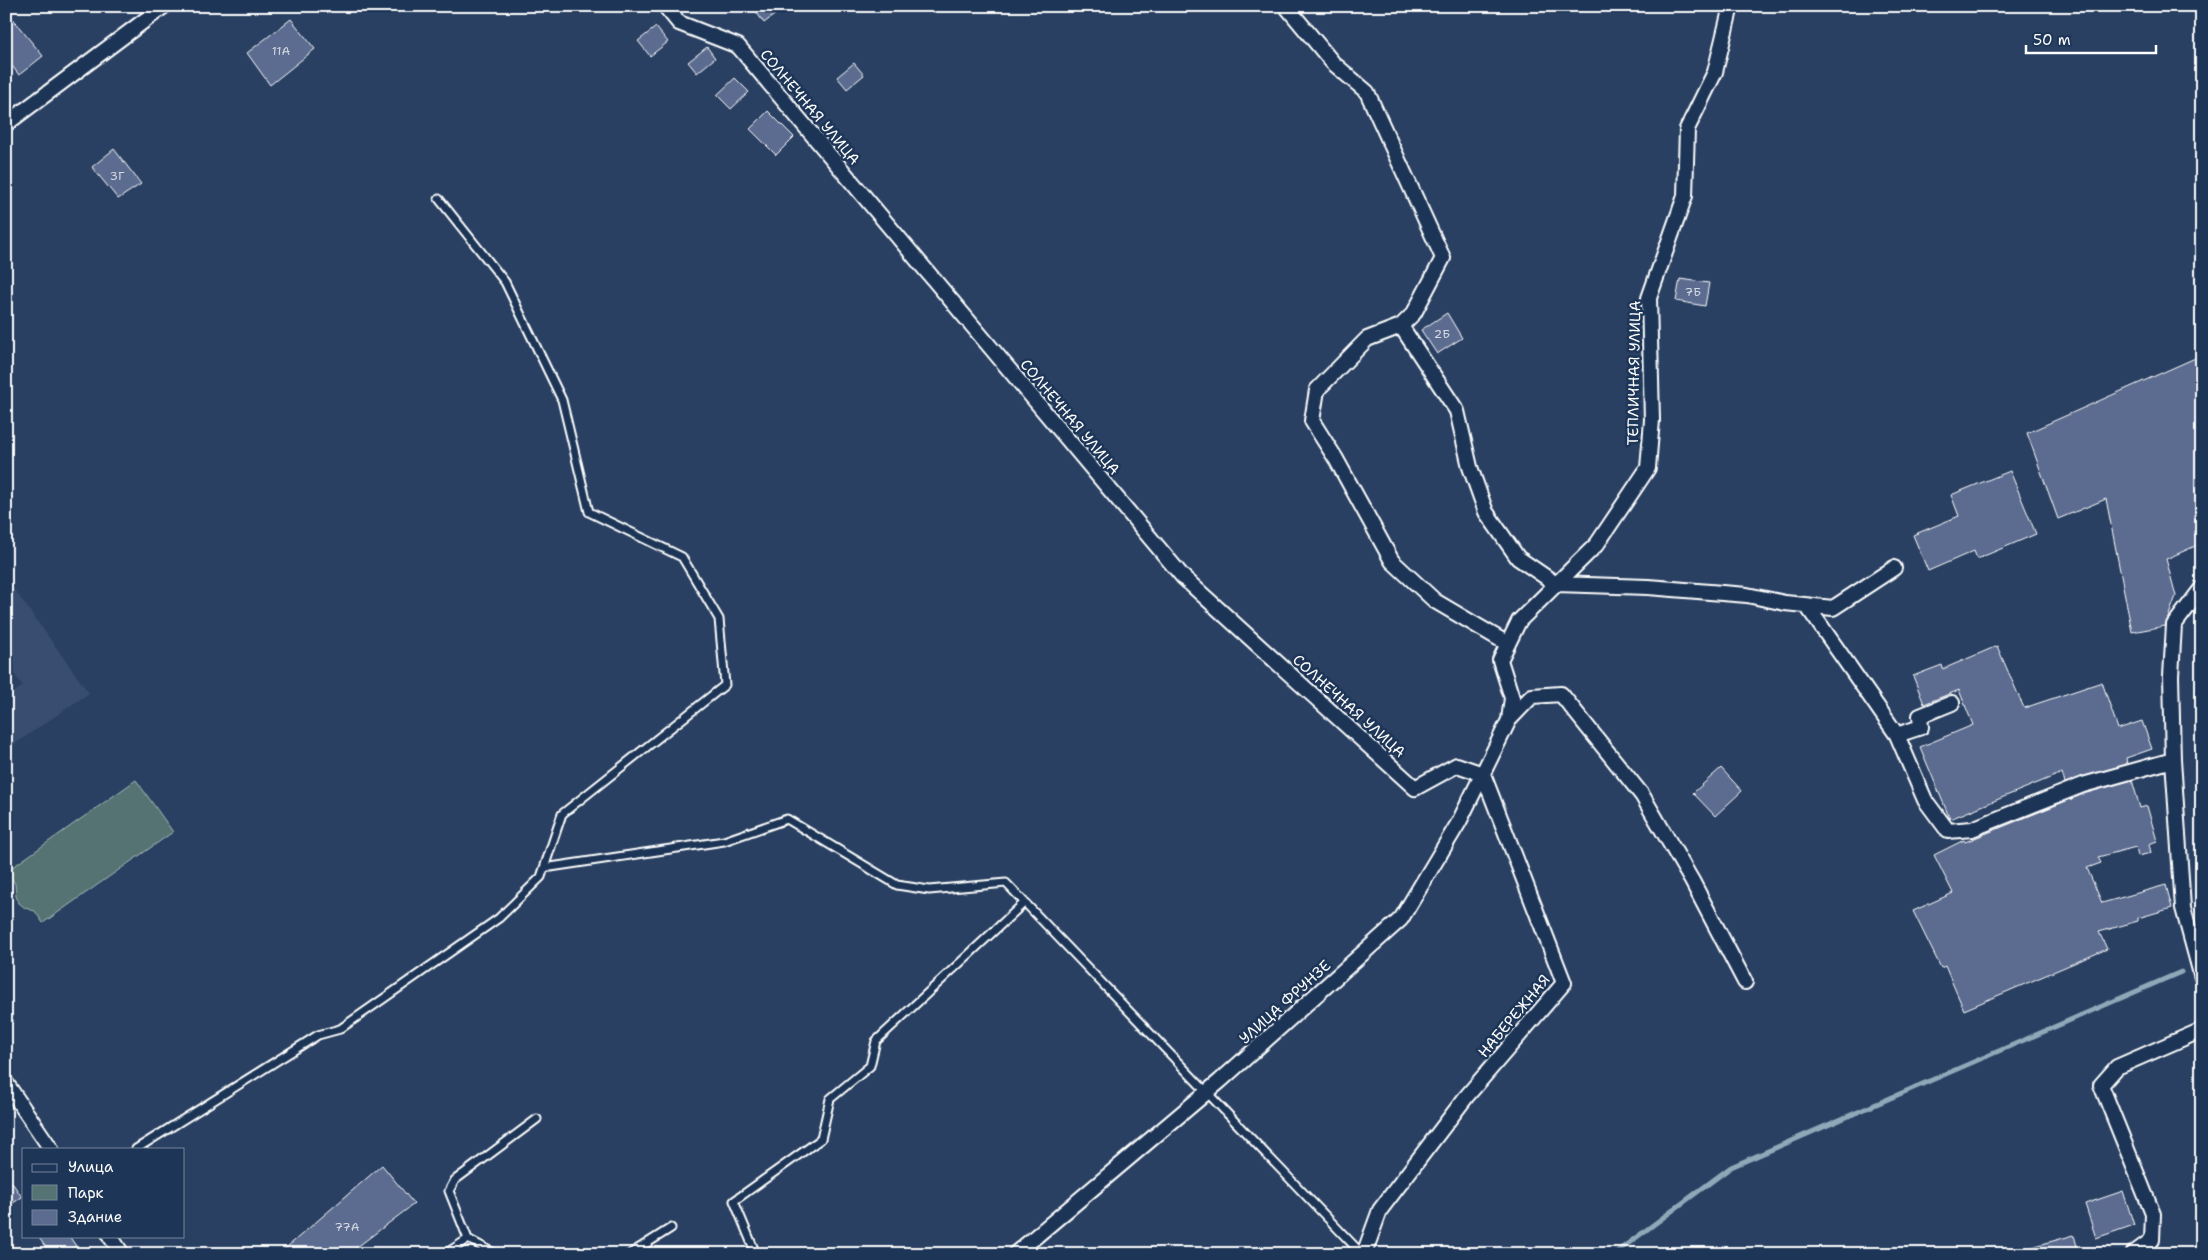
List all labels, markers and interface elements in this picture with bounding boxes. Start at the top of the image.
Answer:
scale bar [2026,22,2156,54]
text: 50 m [2033,30,2071,50]
house number: 11А [272,43,290,59]
street label: СОЛНЕЧНАЯ УЛИЦА [756,45,864,169]
house number: 3Г [110,168,125,184]
house number: 7Б [1685,284,1701,300]
street label: ТЕПЛИЧНАЯ УЛИЦА [1623,300,1645,446]
house number: 2Б [1434,326,1450,342]
street label: СОЛНЕЧНАЯ УЛИЦА [1016,355,1124,479]
street label: СОЛНЕЧНАЯ УЛИЦА [1288,650,1410,762]
street label: УЛИЦА ФРУНЗЕ [1235,956,1335,1048]
street label: НАБЕРЕЖНАЯ [1473,970,1555,1062]
legend [22,1148,185,1238]
text: Улица [68,1157,114,1177]
text: Парк [68,1183,104,1203]
text: Здание [68,1207,122,1227]
house number: 77А [335,1219,360,1235]

